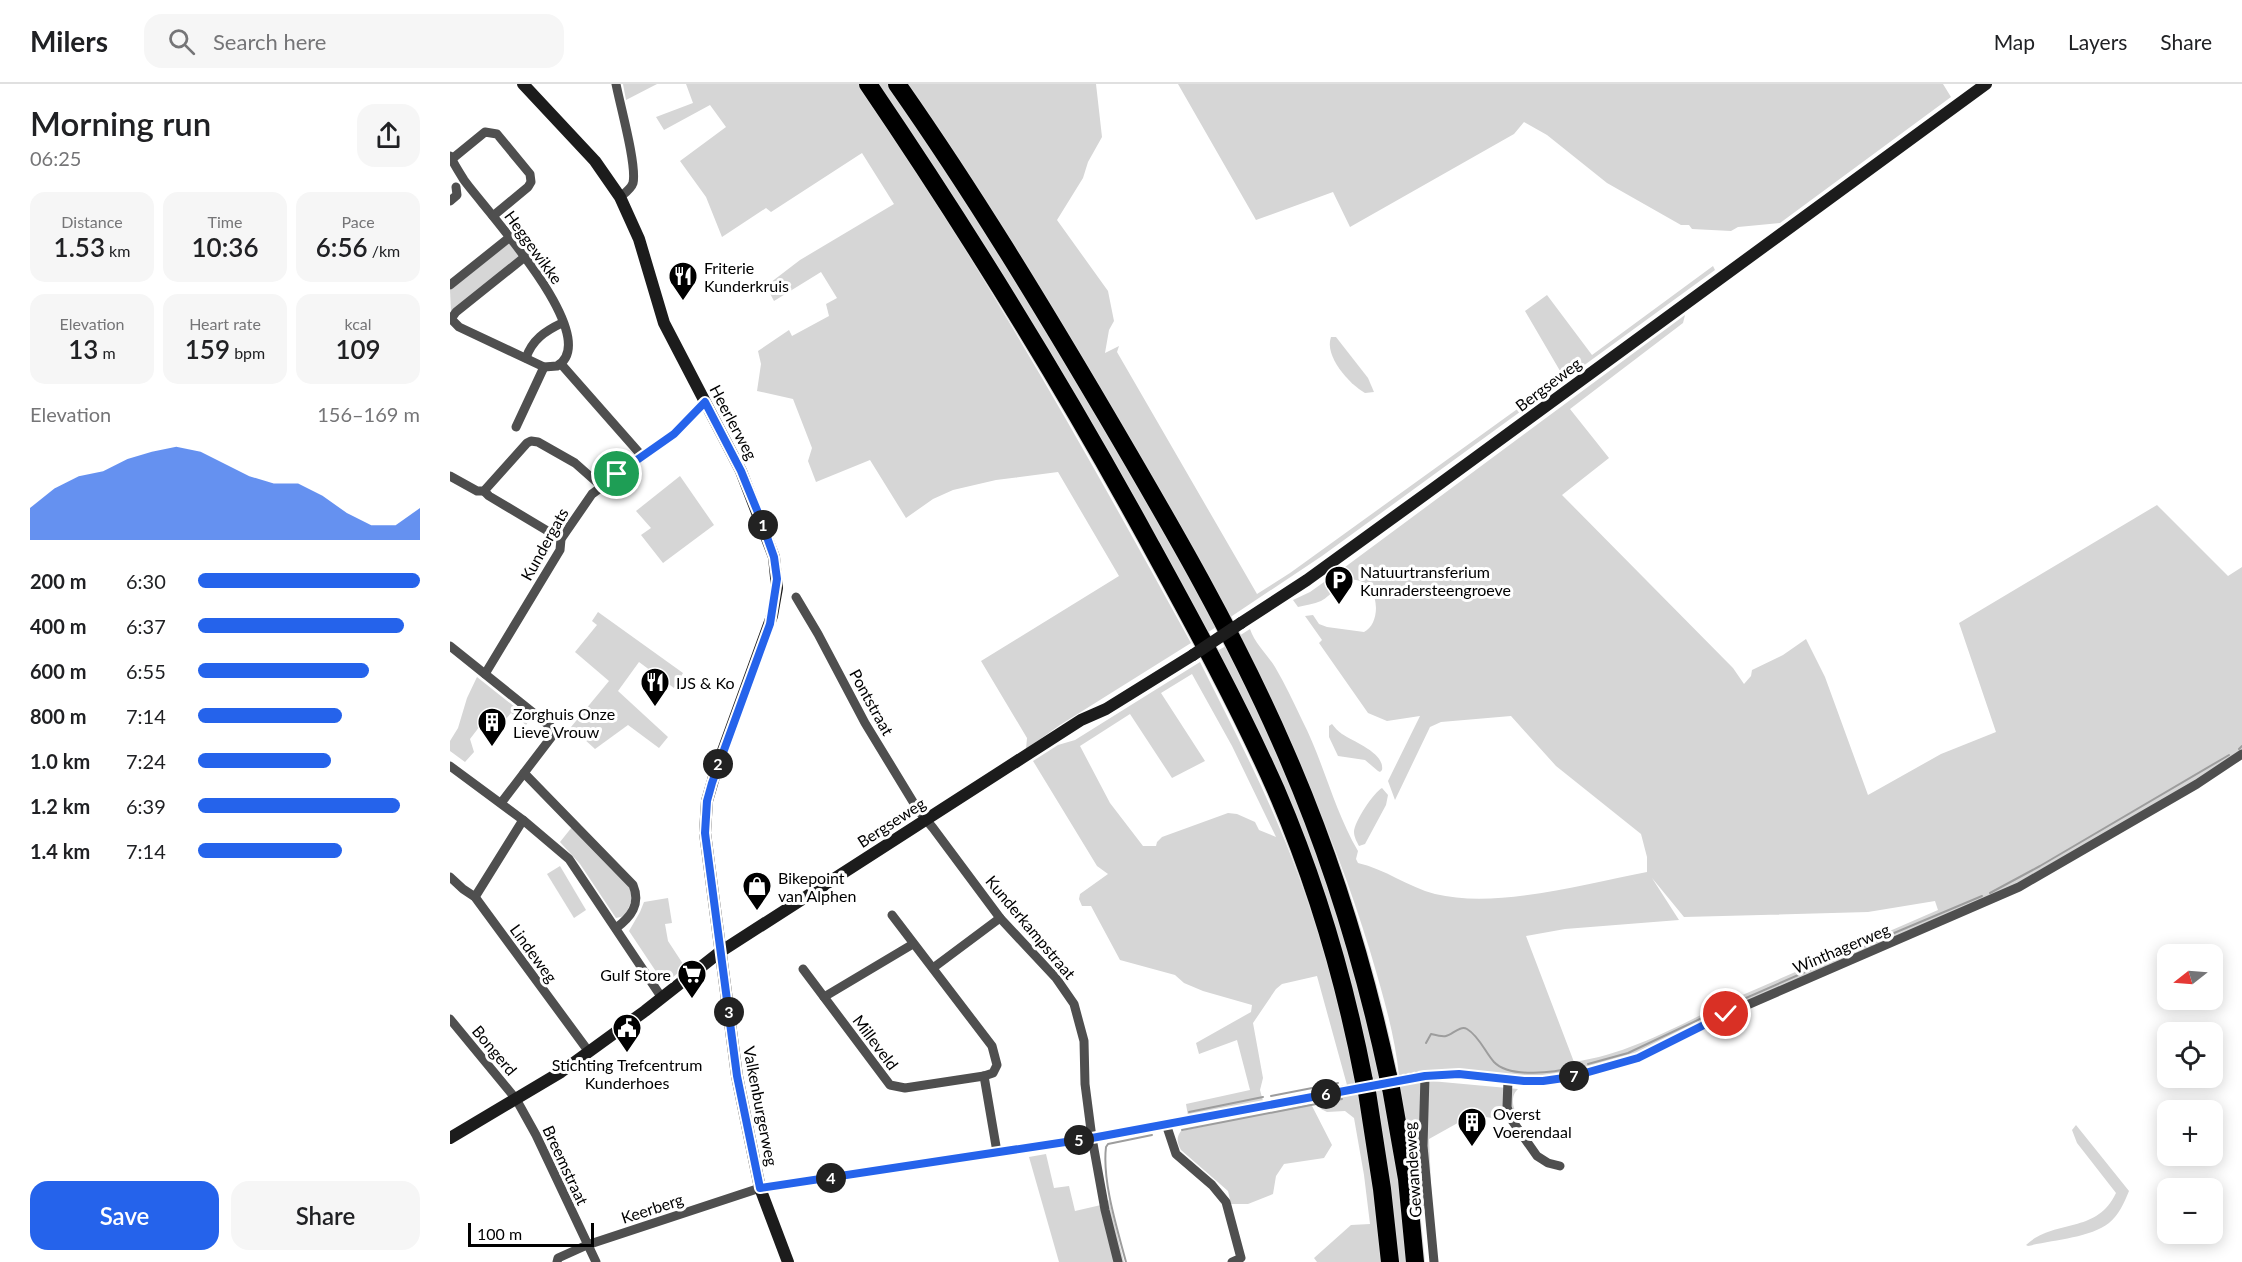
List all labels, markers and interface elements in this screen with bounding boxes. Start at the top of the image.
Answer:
search box [144,14,564,68]
text: Milers [30,24,108,58]
icon: search [165,25,198,58]
text: Search here [213,28,326,55]
text: Map [1994,29,2035,54]
text: Layers [2068,29,2127,54]
text: Share [2160,29,2212,54]
text: Morning run [30,103,211,143]
button: share [357,104,420,167]
text: 06:25 [30,146,81,170]
street label: Heggewikke [501,207,567,287]
text: Distance [61,212,123,231]
text: Time [208,212,242,231]
text: Pace [341,212,375,231]
text: 1.53 [54,231,105,263]
text: 10:36 [192,231,258,263]
text: 6:56 [316,231,368,263]
text: km [105,241,130,260]
text: /km [368,241,400,260]
place label: Friterie Kunderkruis [704,258,789,295]
restaurant icon: Friterie Kunderkruis [667,260,699,302]
text: Elevation [60,314,125,333]
text: Heart rate [189,314,261,333]
text: kcal [344,314,372,333]
text: 13 [68,333,98,365]
text: 159 [185,333,230,365]
text: 109 [335,333,381,365]
text: m [98,343,116,362]
text: bpm [230,343,265,362]
street label: Bergseweg [1511,353,1585,415]
street label: Heerlerweg [706,381,762,463]
text: Elevation [30,402,111,426]
text: 156–169 m [317,402,420,426]
pin [591,448,642,499]
icon: arrive [600,457,633,490]
street label: Kundergats [516,504,572,584]
pin: 1 [748,510,778,540]
text: 1 [758,515,768,534]
place label: Natuurtransferium Kunradersteengroeve [1360,562,1511,599]
parking icon: Natuurtransferium Kunradersteengroeve [1323,564,1355,606]
text: 200 m [30,569,86,593]
text: 6:30 [126,569,166,593]
text: 400 m [30,614,86,638]
text: 6:37 [126,614,166,638]
text: 600 m [30,659,86,683]
text: 6:55 [126,659,166,683]
restaurant icon: IJS & Ko [639,666,671,708]
street label: Pontstraat [846,666,898,739]
place label: IJS & Ko [676,673,735,692]
text: 800 m [30,704,86,728]
text: 7:14 [126,704,166,728]
place label: Zorghuis Onze Lieve Vrouw [513,704,615,741]
building icon: Zorghuis Onze Lieve Vrouw [476,706,508,748]
text: 1.0 km [30,749,90,773]
text: 7:24 [126,749,166,773]
pin: 2 [703,749,733,779]
text: 2 [713,754,723,773]
street label: Bergseweg [853,793,929,851]
text: 1.2 km [30,794,90,818]
text: 6:39 [126,794,166,818]
text: 1.4 km [30,839,90,863]
text: 7:14 [126,839,166,863]
place label: Bikepoint van Alphen [778,868,856,905]
shop icon: Bikepoint van Alphen [741,870,773,912]
street label: Kunderkampstraat [982,871,1080,983]
street label: Winthagerweg [1790,919,1892,977]
street label: Lindeweg [506,920,562,986]
north arrow [2157,944,2223,1010]
map controls [2157,944,2223,1244]
supermarket icon: Gulf Store [676,958,708,1000]
place label: Gulf Store [600,965,671,984]
pin [1700,988,1751,1039]
pin: 3 [714,997,744,1027]
icon: check [1709,997,1742,1030]
text: 3 [724,1002,734,1021]
street label: Milleveld [849,1011,903,1073]
public building icon: Stichting Trefcentrum Kunderhoes [611,1012,643,1054]
street label: Bongerd [469,1021,521,1079]
button: locate [2157,1022,2223,1088]
street label: Valkenburgerweg [740,1044,782,1168]
place label: Stichting Trefcentrum Kunderhoes [552,1055,702,1092]
pin: 7 [1559,1061,1589,1091]
text: 7 [1569,1066,1579,1085]
pin: 6 [1311,1079,1341,1109]
text: 6 [1321,1084,1331,1103]
button: + [2157,1100,2223,1166]
place label: Overst Voerendaal [1493,1104,1572,1141]
building icon: Overst Voerendaal [1456,1106,1488,1148]
street label: Breemstraat [539,1122,593,1208]
street label: Gewandeweg [1399,1122,1425,1218]
pin: 5 [1064,1125,1094,1155]
text: 5 [1074,1130,1084,1149]
pin: 4 [816,1163,846,1193]
text: 4 [826,1168,836,1187]
button: − [2157,1178,2223,1244]
button: Save [30,1181,219,1250]
button: Share [231,1181,420,1250]
street label: Keerberg [619,1189,685,1227]
scale bar [468,1220,594,1248]
text: 100 m [477,1224,522,1243]

